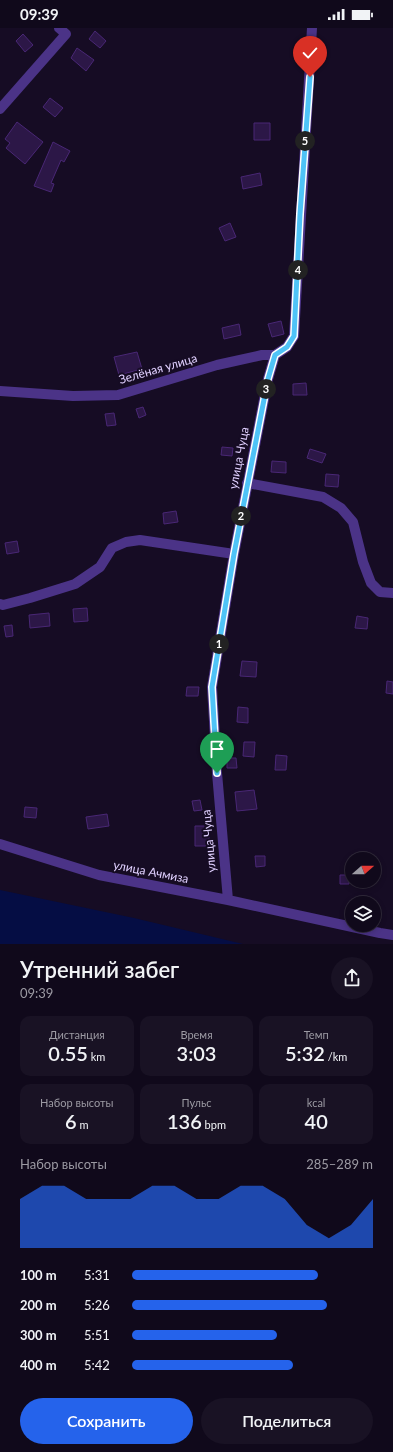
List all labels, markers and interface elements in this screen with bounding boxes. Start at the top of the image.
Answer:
text: 09:39 [20,5,59,23]
pin [293,36,327,77]
icon: check [299,42,321,64]
pin: 5 [295,131,315,151]
text: 5 [302,134,308,147]
pin: 4 [288,260,308,280]
text: 4 [295,263,301,276]
street label: Зелёная улица [117,350,199,387]
pin: 3 [256,379,276,399]
text: 3 [263,382,269,395]
street label: улица Чуца [225,425,252,490]
pin: 2 [231,506,251,526]
text: 2 [238,509,244,522]
pin: 1 [209,634,229,654]
text: 1 [216,637,222,650]
pin [200,732,234,773]
icon: arrive [206,738,228,760]
street label: улица Чуца [198,809,219,873]
north arrow [345,852,381,888]
map controls [345,852,381,932]
street label: улица Ачмиза [112,857,190,886]
button: layers [345,896,381,932]
text: Утренний забег [20,956,179,983]
button: share [331,957,373,999]
text: 09:39 [20,985,53,1001]
text: Дистанция [49,1028,105,1041]
text: Время [180,1028,213,1041]
text: Темп [304,1028,329,1041]
text: 0.55 [48,1041,88,1065]
text: 3:03 [177,1041,216,1065]
text: 5:32 [285,1041,325,1065]
text: km [88,1050,105,1063]
text: /km [325,1050,347,1063]
text: Набор высоты [40,1096,114,1109]
text: Пульс [181,1096,212,1109]
text: kcal [307,1096,325,1109]
text: 6 [65,1109,77,1133]
text: 136 [167,1109,202,1133]
text: 40 [305,1109,328,1133]
text: m [77,1118,89,1131]
text: bpm [202,1118,226,1131]
text: Набор высоты [20,1156,107,1172]
text: 285–289 m [306,1156,373,1172]
text: 100 m [20,1267,57,1283]
text: 5:31 [84,1267,110,1283]
text: 200 m [20,1297,57,1313]
text: 5:26 [84,1297,110,1313]
text: 300 m [20,1327,57,1343]
text: 5:51 [84,1327,110,1343]
text: 400 m [20,1357,57,1373]
text: 5:42 [84,1357,110,1373]
button: Сохранить [20,1398,193,1444]
button: Поделиться [201,1398,373,1444]

